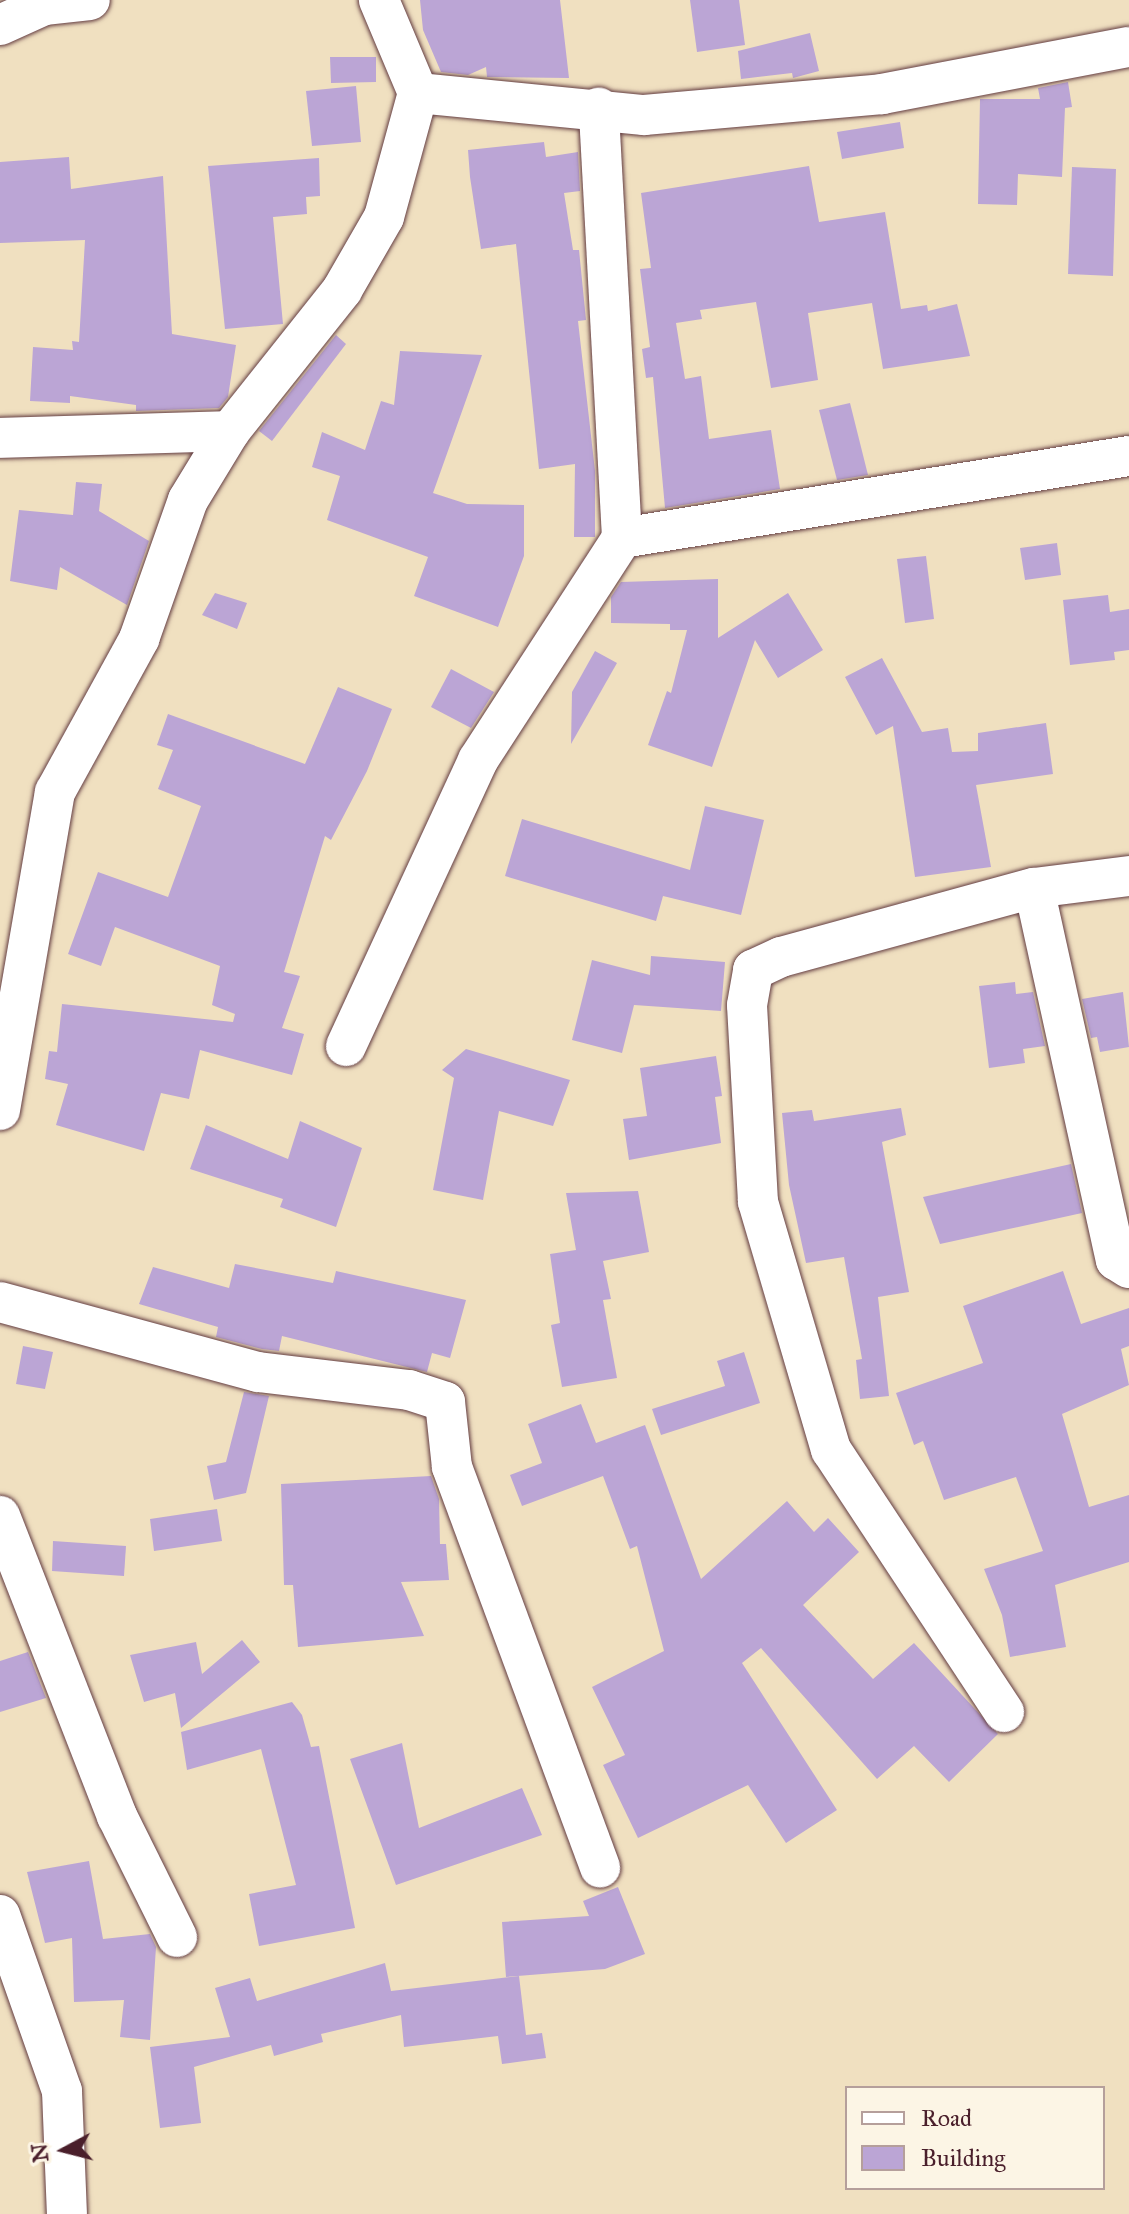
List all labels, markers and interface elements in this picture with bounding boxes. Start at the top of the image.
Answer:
legend [845,2086,1105,2190]
text: Road [921,2103,972,2133]
north arrow [24,2110,104,2190]
text: N [25,2142,54,2164]
text: Building [921,2143,1006,2173]

